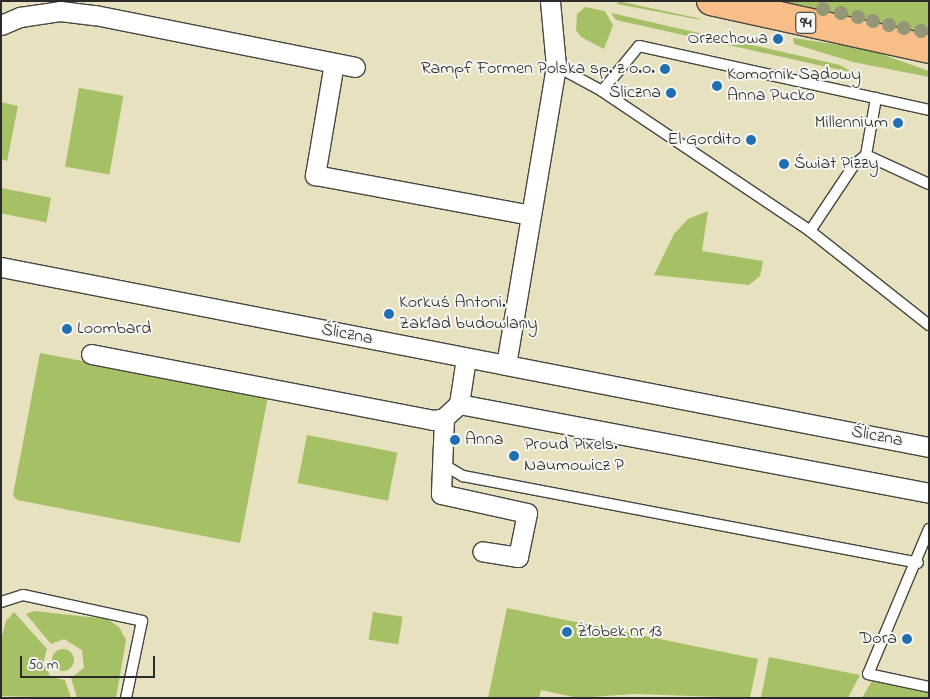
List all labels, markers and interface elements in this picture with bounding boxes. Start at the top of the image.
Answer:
road number: 94 [795,9,817,36]
place label: Orzechowa [688,28,768,50]
marker: Orzechowa [772,33,784,45]
place label: Rampf Formen Polska sp. z o.o. [421,58,655,80]
marker: Rampf Formen Polska sp. z o.o. [659,63,671,75]
place label: Komornik Sądowy Anna Pucko [727,65,861,108]
marker: Komornik Sądowy Anna Pucko [711,80,723,92]
place label: Śliczna [609,82,661,104]
marker: Śliczna [665,87,677,99]
place label: Millennium [815,112,888,134]
marker: Millennium [892,117,904,129]
place label: El Gordito [668,129,741,151]
marker: El Gordito [745,134,757,146]
place label: Świat Pizzy [794,153,879,175]
marker: Świat Pizzy [778,158,790,170]
place label: Korkuś Antoni. Zakład budowlany [399,293,538,336]
marker: Korkuś Antoni. Zakład budowlany [383,308,395,320]
place label: Loombard [77,318,151,340]
street label: Śliczna [319,319,375,351]
marker: Loombard [61,323,73,335]
street label: Śliczna [849,421,905,453]
place label: Anna [465,429,504,451]
marker: Anna [449,434,461,446]
place label: Proud Pixels. Naumowicz P [524,435,624,478]
marker: Proud Pixels. Naumowicz P [508,450,520,462]
place label: Żłobek nr 13 [577,621,662,643]
marker: Żłobek nr 13 [561,626,573,638]
place label: Dora [859,628,897,650]
marker: Dora [901,633,913,645]
scale bar [22,646,158,678]
text: 50 m [28,654,58,676]

